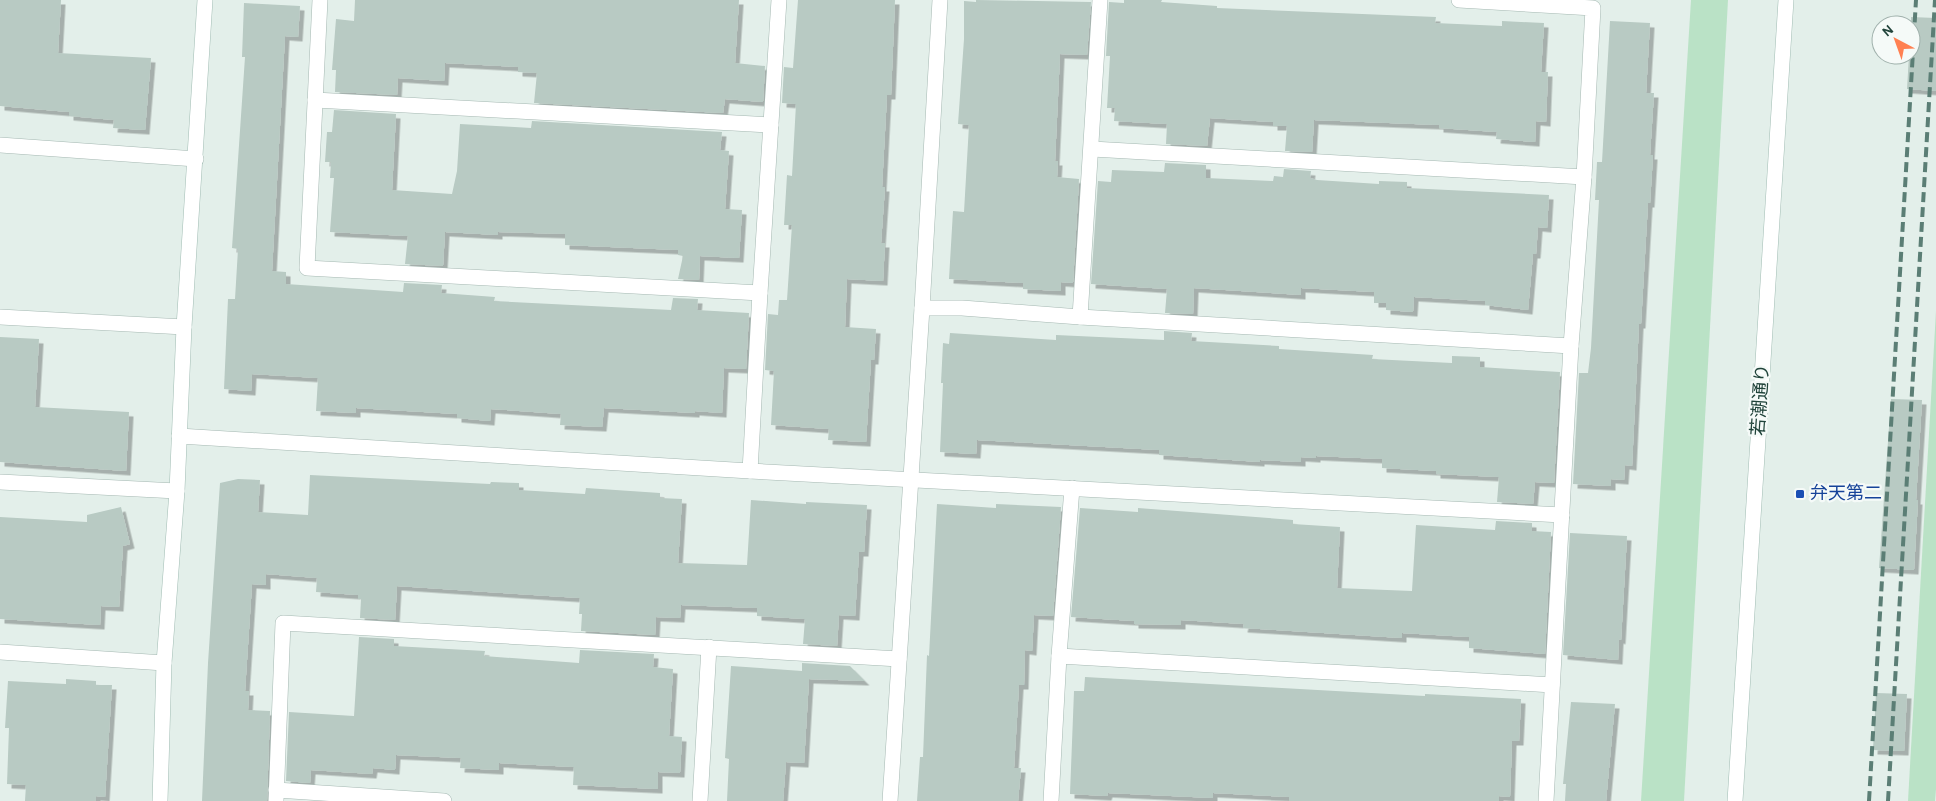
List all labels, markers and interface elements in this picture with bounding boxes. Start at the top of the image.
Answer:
north arrow [1871,15,1921,65]
text: N [1880,22,1896,39]
street label: 若潮通り [1749,363,1772,437]
place label: 弁天第二 [1810,483,1882,503]
marker: 弁天第二 [1794,488,1806,500]

